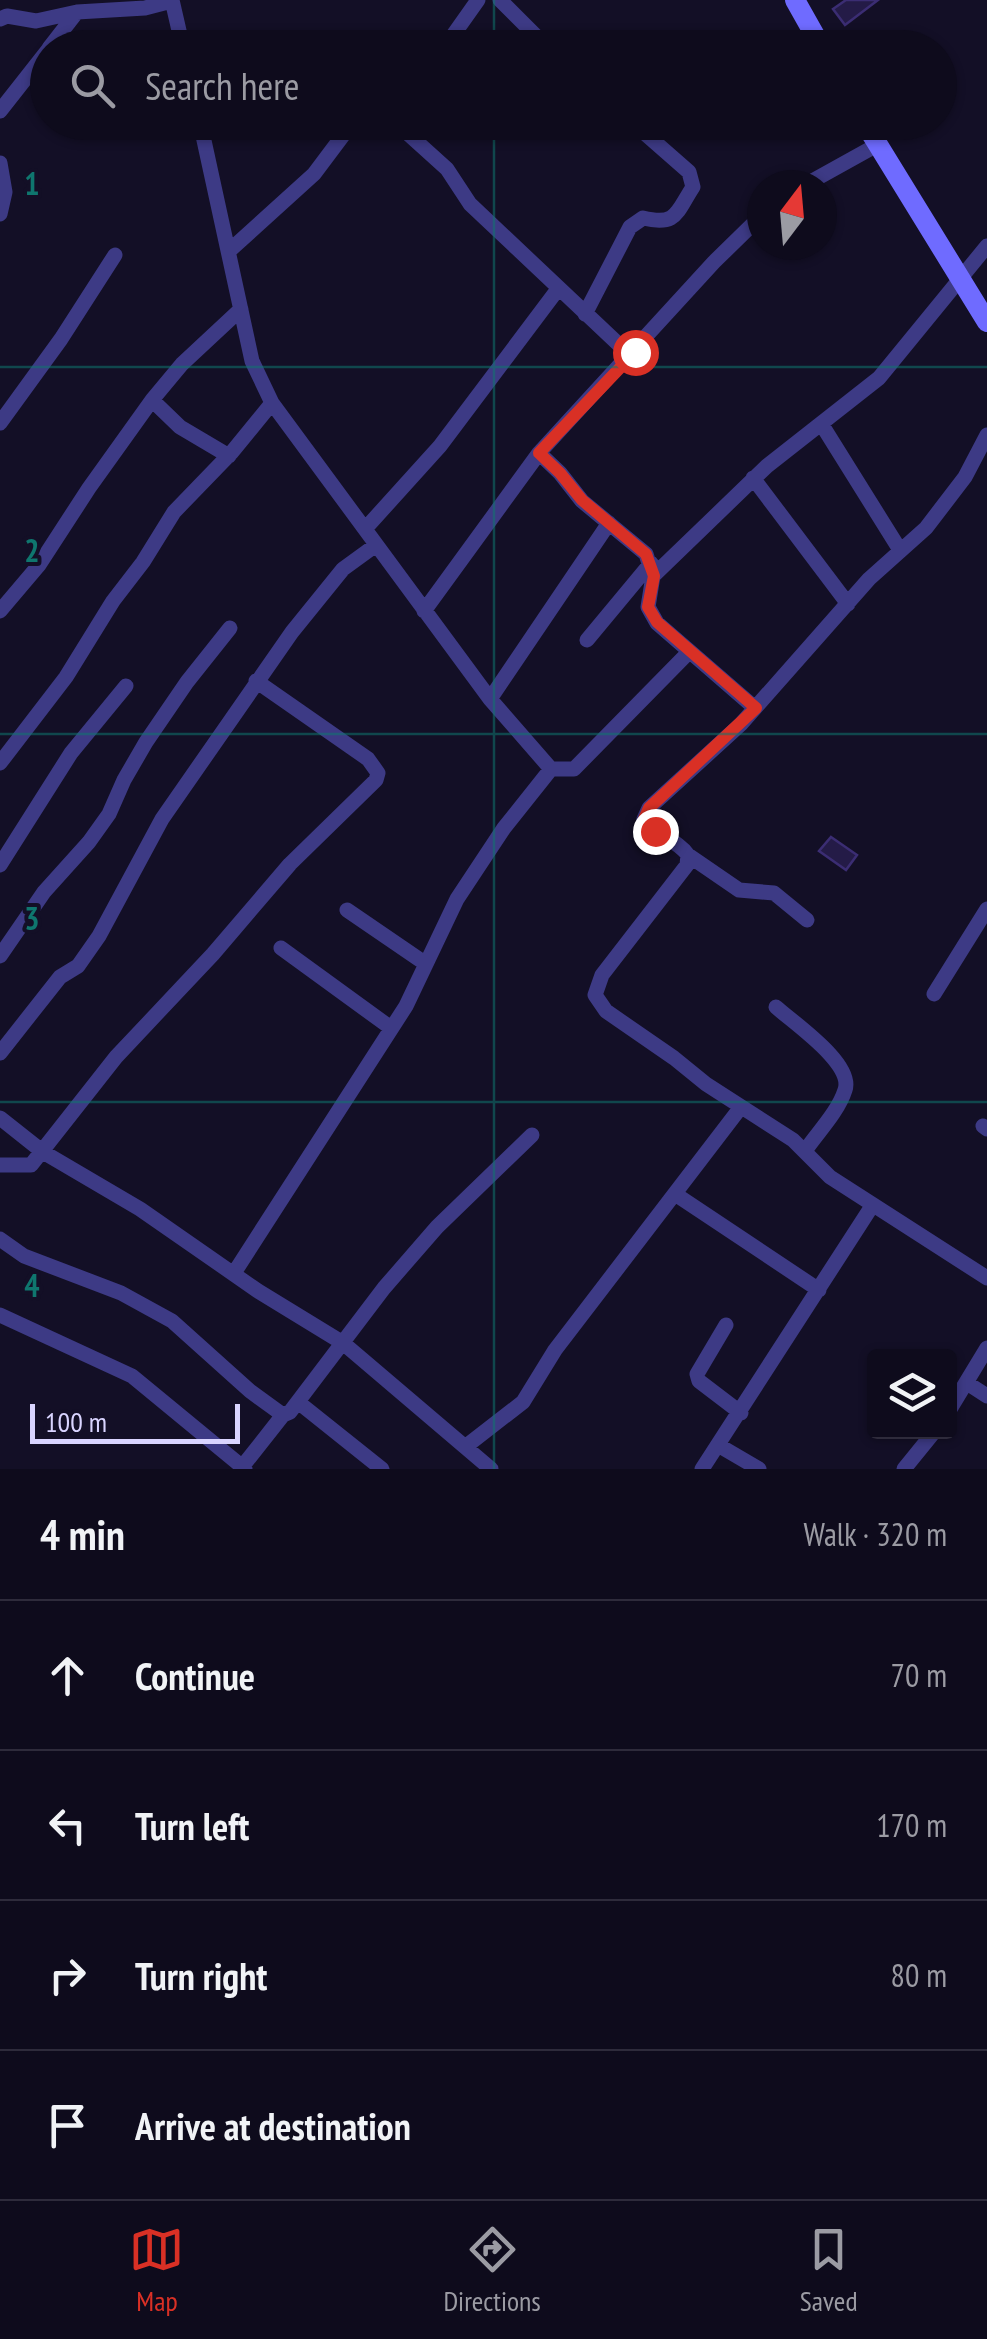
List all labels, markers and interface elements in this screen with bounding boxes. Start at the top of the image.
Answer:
search box [30,30,957,140]
icon: search [65,58,120,113]
text: Search here [145,61,299,110]
text: 1 [24,162,40,204]
north arrow [747,170,837,260]
route start [613,330,659,376]
text: 2 [24,529,40,571]
route end [633,809,679,855]
text: 3 [24,897,40,939]
text: 4 [24,1264,40,1306]
map controls [867,1349,957,1439]
button: layers [867,1349,957,1439]
scale bar [30,1399,240,1444]
text: 100 m [45,1403,107,1440]
text: 4 min [40,1507,125,1562]
text: Walk · 320 m [803,1513,947,1555]
icon: ahead [40,1648,95,1703]
text: Continue [135,1651,255,1700]
text: 70 m [891,1654,947,1696]
icon: left [40,1798,95,1853]
text: Turn left [135,1801,249,1850]
text: 170 m [876,1804,947,1846]
icon: right [40,1948,95,2003]
text: Turn right [135,1951,267,2000]
text: 80 m [891,1954,947,1996]
icon: arrive [40,2098,95,2153]
text: Arrive at destination [135,2101,411,2150]
tab: Map [129,2222,184,2319]
tab: Directions [443,2222,541,2319]
tab: Saved [800,2222,858,2319]

